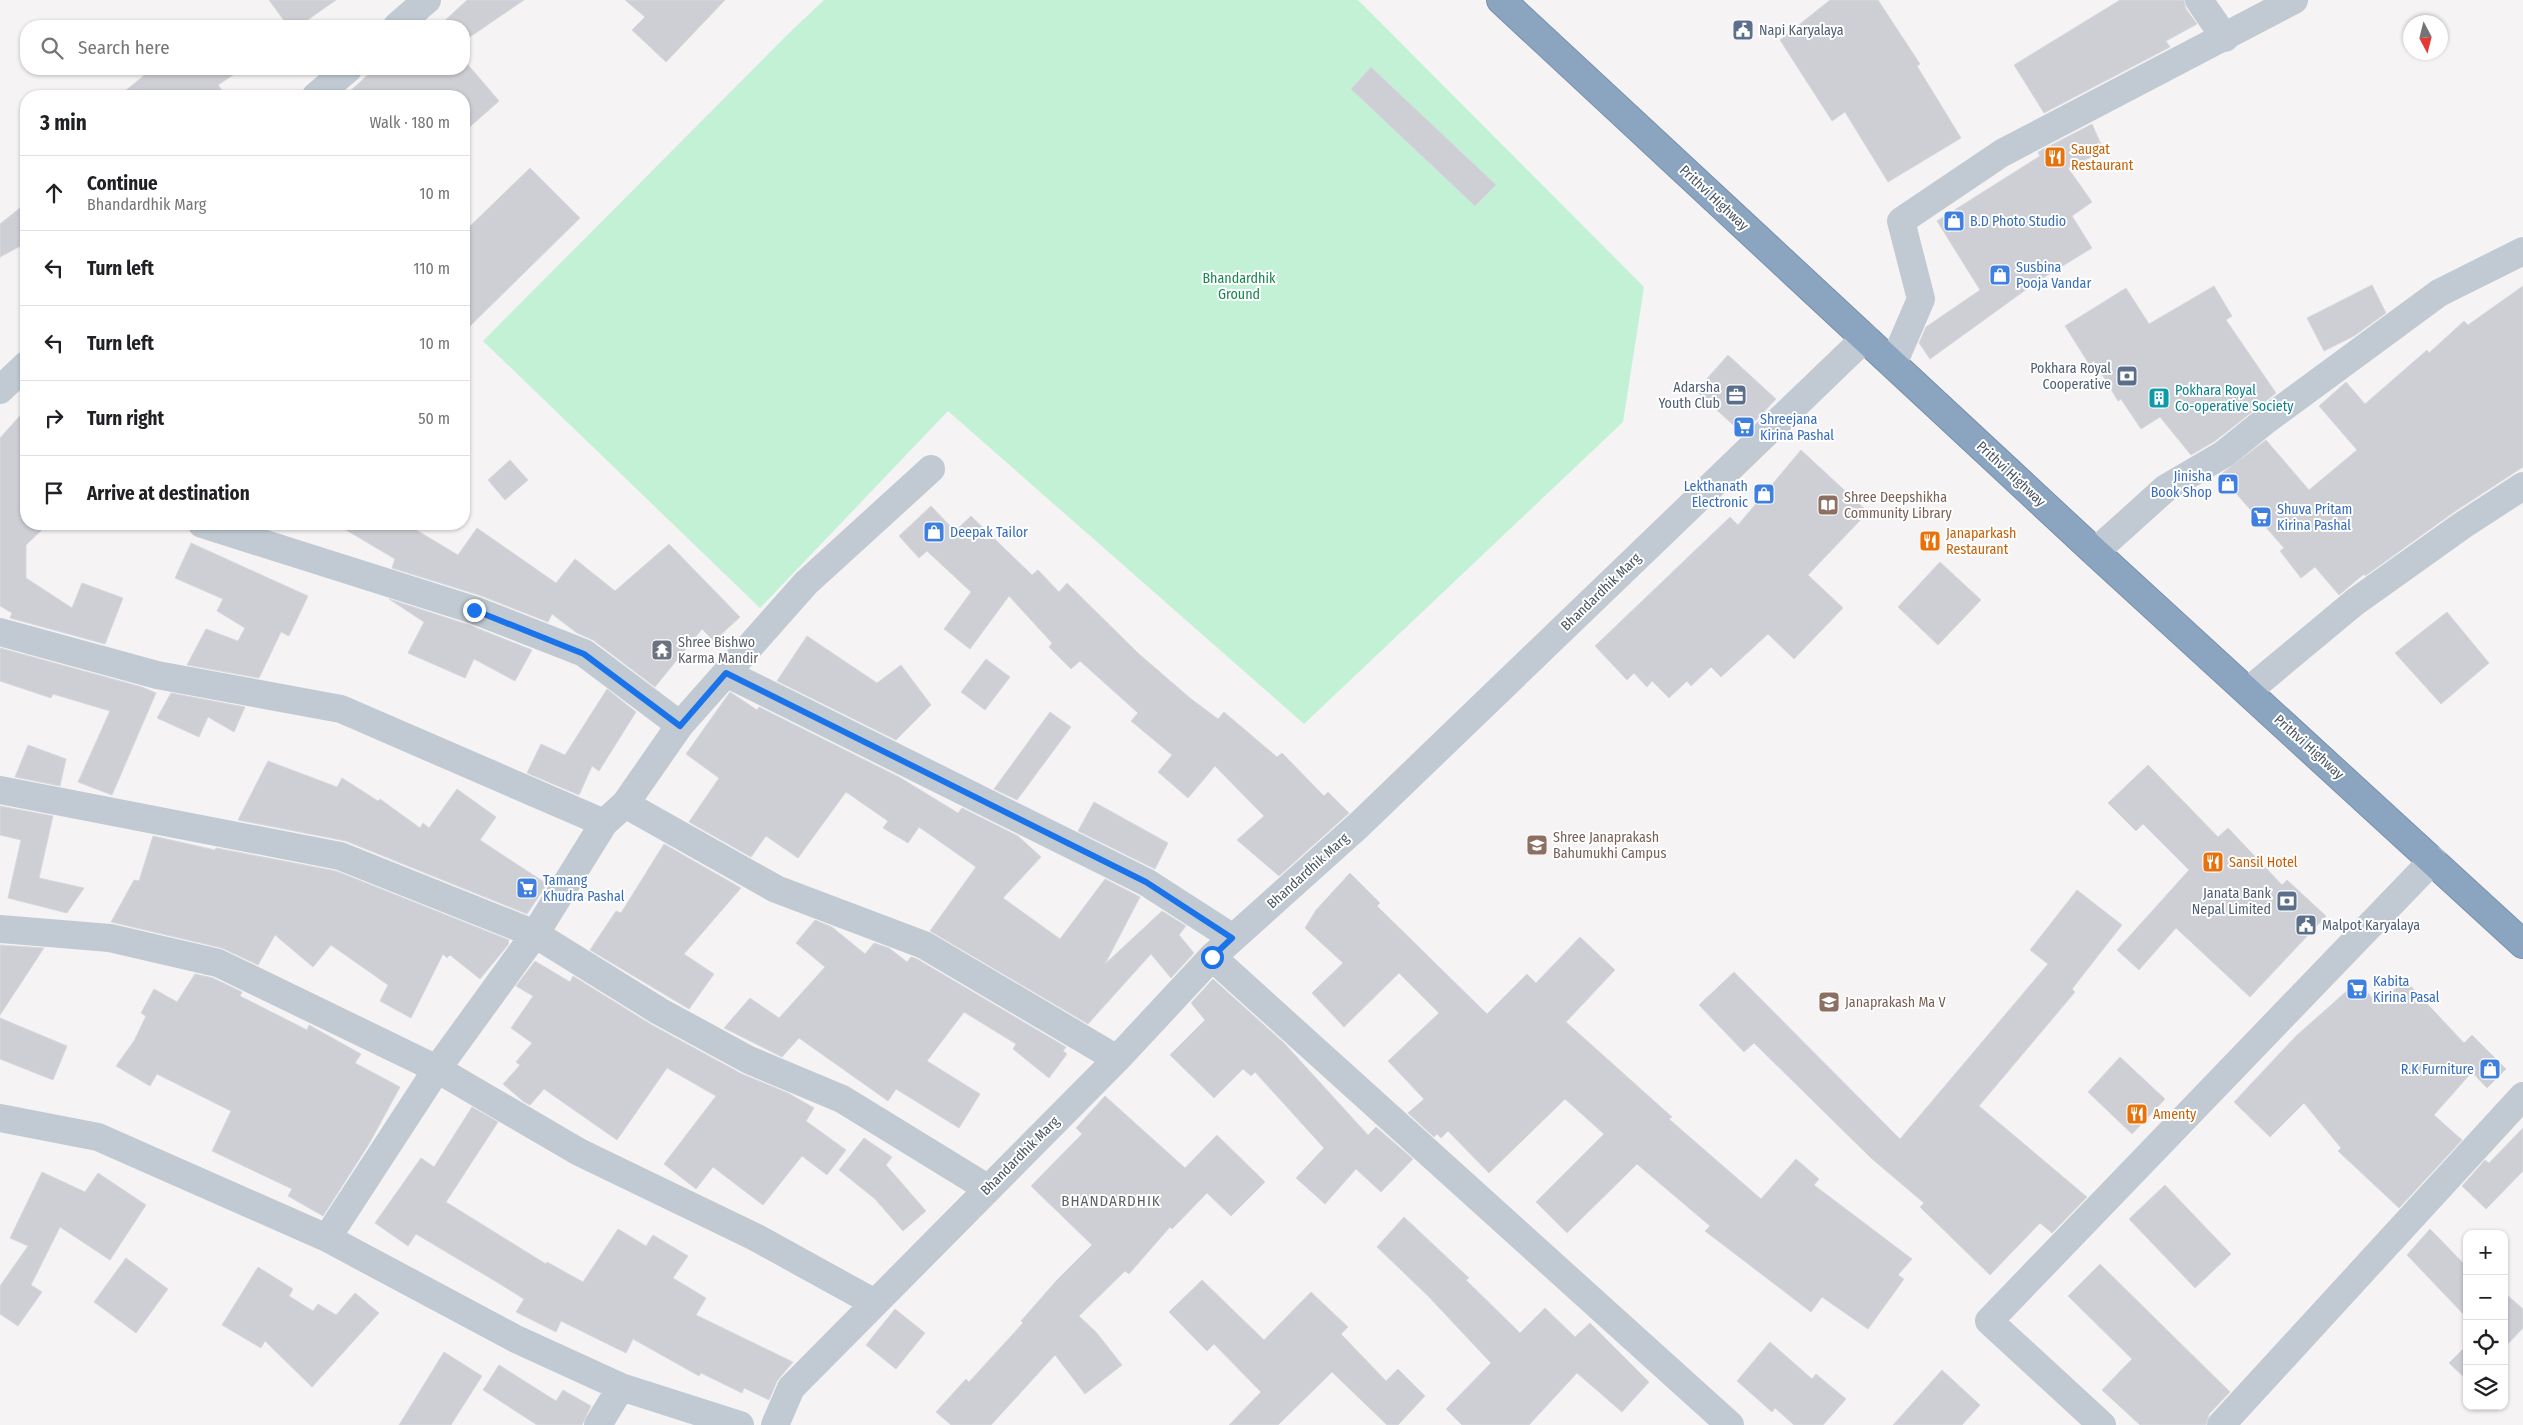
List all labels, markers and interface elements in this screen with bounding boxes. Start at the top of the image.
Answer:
north arrow [2403,15,2448,60]
public building icon: Napi Karyalaya [1731,18,1755,42]
search box [20,20,470,75]
place label: Napi Karyalaya [1759,22,1844,39]
icon: search [38,34,66,62]
text: Search here [78,36,170,59]
text: 3 min [40,110,87,136]
text: Walk · 180 m [370,113,450,132]
place label: Saugat Restaurant [2071,141,2134,174]
restaurant icon: Saugat Restaurant [2043,145,2067,169]
street label: Prithvi Highway [1676,162,1753,235]
text: Continue [87,172,158,195]
icon: ahead [40,179,68,207]
text: 10 m [419,184,450,203]
text: Bhandardhik Marg [87,195,206,214]
shop icon: B.D Photo Studio [1942,209,1966,233]
place label: B.D Photo Studio [1970,213,2066,230]
icon: left [40,254,68,282]
text: Turn left [87,257,154,280]
text: 110 m [413,259,450,278]
place label: Susbina Pooja Vandar [2016,259,2091,292]
shop icon: Susbina Pooja Vandar [1988,263,2012,287]
park label: Bhandardhik Ground [1202,270,1276,303]
icon: left [40,329,68,357]
text: Turn left [87,332,154,355]
text: 10 m [419,334,450,353]
place label: Pokhara Royal Cooperative [2030,360,2111,393]
bank icon: Pokhara Royal Cooperative [2115,364,2139,388]
place label: Adarsha Youth Club [1658,379,1720,412]
place label: Pokhara Royal Co-operative Society [2175,382,2294,415]
office icon: Adarsha Youth Club [1724,383,1748,407]
building icon: Pokhara Royal Co-operative Society [2147,386,2171,410]
icon: right [40,404,68,432]
text: Turn right [87,407,164,430]
text: 50 m [418,409,450,428]
place label: Shreejana Kirina Pashal [1760,411,1834,444]
supermarket icon: Shreejana Kirina Pashal [1732,415,1756,439]
street label: Prithvi Highway [1973,438,2050,511]
place label: Jinisha Book Shop [2151,468,2212,501]
shop icon: Jinisha Book Shop [2216,472,2240,496]
place label: Lekthanath Electronic [1684,478,1748,511]
icon: arrive [40,479,68,507]
text: Arrive at destination [87,482,250,505]
shop icon: Lekthanath Electronic [1752,482,1776,506]
place label: Shree Deepshikha Community Library [1844,489,1952,522]
library icon: Shree Deepshikha Community Library [1816,493,1840,517]
place label: Shuva Pritam Kirina Pashal [2277,501,2352,534]
supermarket icon: Shuva Pritam Kirina Pashal [2249,505,2273,529]
shop icon: Deepak Tailor [922,520,946,544]
place label: Deepak Tailor [950,524,1028,541]
place label: Janaparkash Restaurant [1946,525,2016,558]
restaurant icon: Janaparkash Restaurant [1918,529,1942,553]
street label: Bhandardhik Marg [1558,549,1645,634]
route end [463,599,486,622]
place label: Shree Bishwo Karma Mandir [678,634,758,667]
temple icon: Shree Bishwo Karma Mandir [650,638,674,662]
street label: Prithvi Highway [2271,711,2348,783]
street label: Bhandardhik Marg [1264,829,1353,912]
place label: Shree Janaprakash Bahumukhi Campus [1553,829,1666,862]
school or university icon: Shree Janaprakash Bahumukhi Campus [1525,833,1549,857]
restaurant icon: Sansil Hotel [2201,850,2225,874]
place label: Sansil Hotel [2229,854,2298,871]
place label: Tamang Khudra Pashal [543,872,625,905]
supermarket icon: Tamang Khudra Pashal [515,876,539,900]
place label: Janata Bank Nepal Limited [2192,885,2271,918]
bank icon: Janata Bank Nepal Limited [2275,889,2299,913]
public building icon: Malpot Karyalaya [2294,913,2318,937]
place label: Malpot Karyalaya [2322,917,2420,934]
route start [1201,946,1224,969]
place label: Kabita Kirina Pasal [2373,973,2440,1006]
supermarket icon: Kabita Kirina Pasal [2345,977,2369,1001]
school or university icon: Janaprakash Ma V [1817,990,1841,1014]
place label: Janaprakash Ma V [1845,994,1947,1011]
shop icon: R.K Furniture [2478,1057,2502,1081]
place label: R.K Furniture [2401,1061,2474,1078]
restaurant icon: Amenty [2125,1102,2149,1126]
place label: Amenty [2153,1106,2197,1123]
street label: Bhandardhik Marg [977,1113,1063,1199]
district label: BHANDARDHIK [1061,1192,1161,1210]
map controls [2463,1230,2508,1410]
button: + [2463,1230,2508,1275]
button: − [2463,1275,2508,1320]
button: locate [2463,1320,2508,1365]
button: layers [2463,1365,2508,1410]

